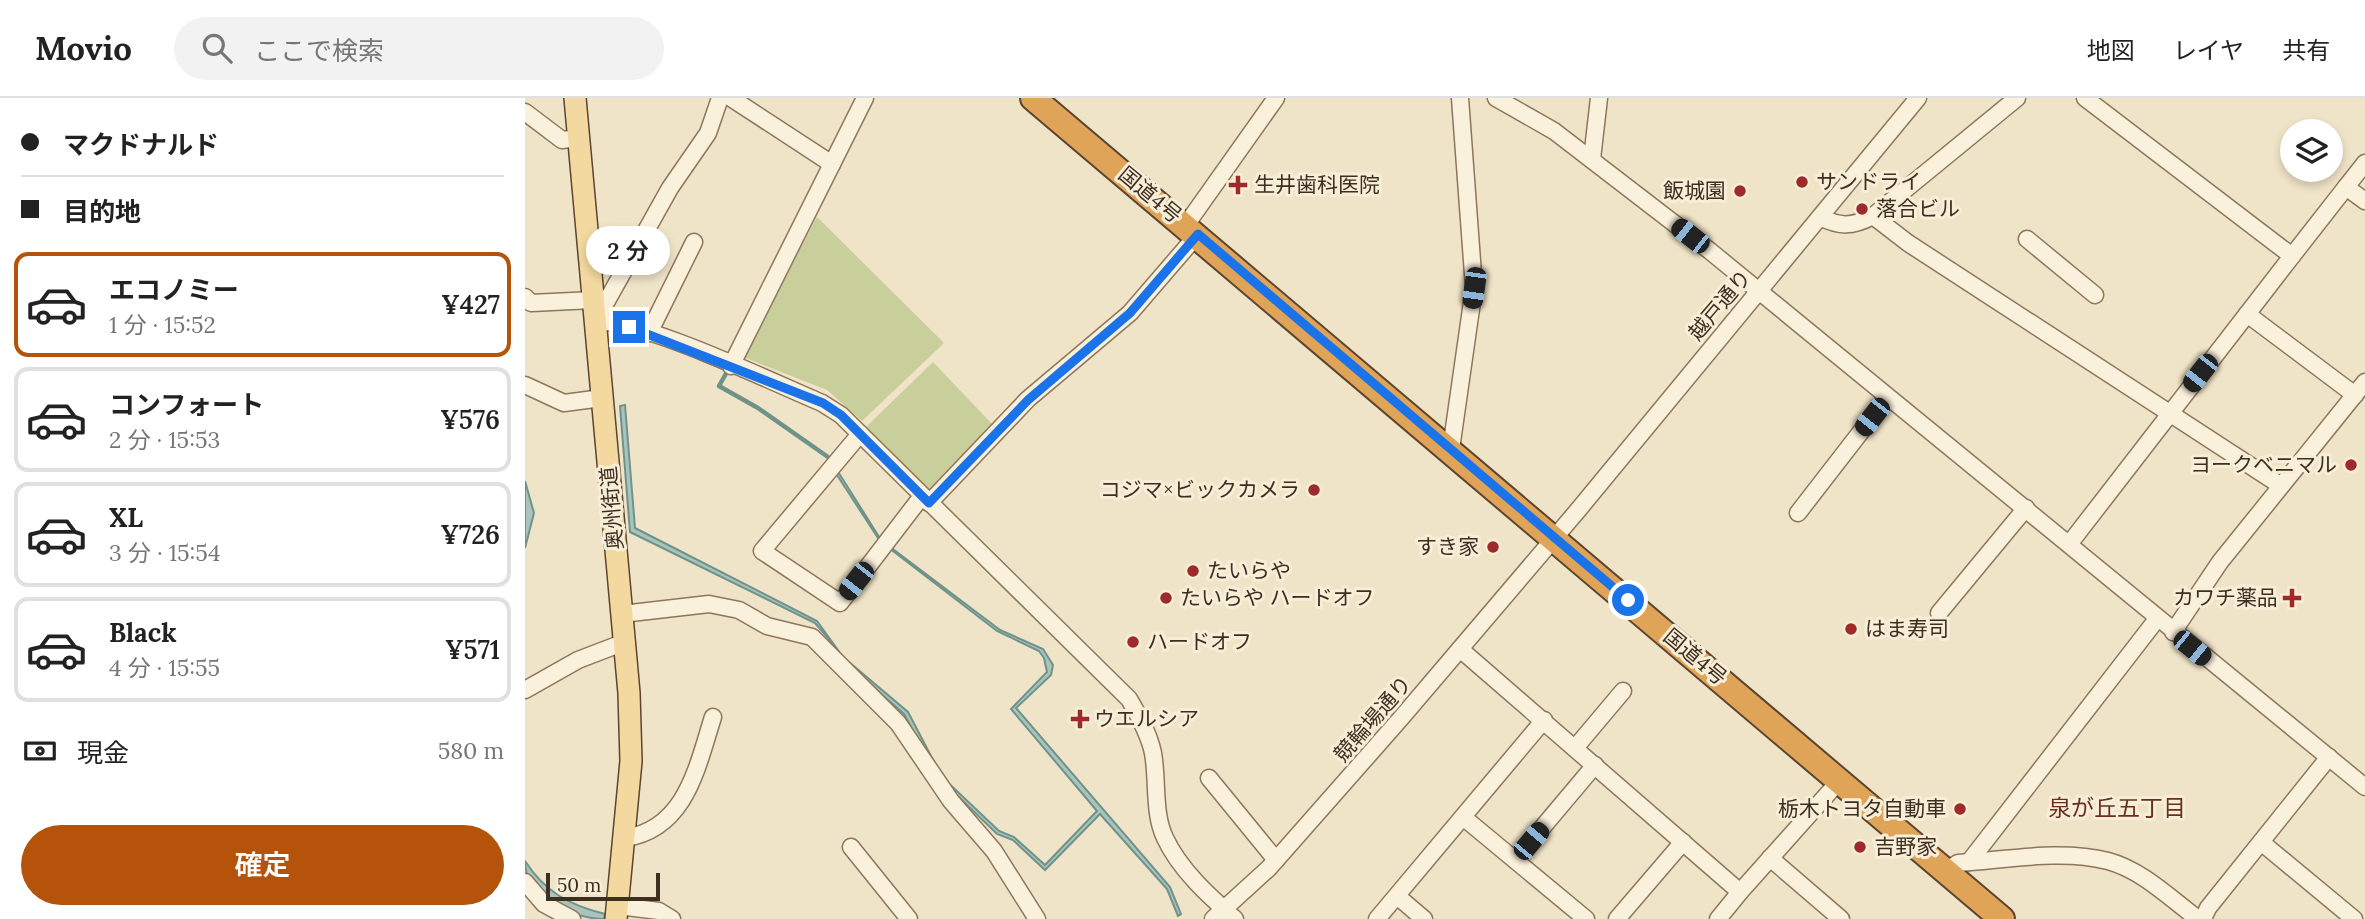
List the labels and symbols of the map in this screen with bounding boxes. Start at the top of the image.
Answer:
street label: 国道4号 [1113,160,1187,229]
place label: サンドライ [1816,168,1921,195]
place label: 生井歯科医院 [1254,171,1380,198]
marker: サンドライ [1794,174,1810,190]
marker: 生井歯科医院 [1228,175,1248,195]
place label: 飯城園 [1663,177,1726,204]
marker: 飯城園 [1732,183,1748,199]
place label: 落合ビル [1876,195,1960,222]
marker: 落合ビル [1854,201,1870,217]
car [1667,215,1714,257]
callout: 2 分 [587,226,671,274]
street label: 越戸通り [1682,264,1757,346]
car [1461,266,1488,310]
route end [613,311,645,343]
car [2179,350,2222,396]
car [1851,394,1894,440]
place label: ヨークベニマル [2190,451,2337,478]
marker: ヨークベニマル [2343,457,2359,473]
street label: 奥州街道 [594,465,629,551]
place label: コジマ×ビックカメラ [1100,476,1300,503]
marker: コジマ×ビックカメラ [1306,482,1322,498]
place label: すき家 [1416,533,1479,560]
marker: すき家 [1485,539,1501,555]
place label: たいらや [1207,557,1291,584]
car [835,558,878,604]
marker: たいらや [1185,563,1201,579]
place label: たいらや ハードオフ [1180,584,1375,611]
route start [1612,584,1644,616]
place label: カワチ薬品 [2173,584,2278,611]
marker: たいらや ハードオフ [1158,590,1174,606]
marker: カワチ薬品 [2284,590,2300,606]
place label: はま寿司 [1865,615,1949,642]
marker: はま寿司 [1843,621,1859,637]
street label: 国道4号 [1658,622,1732,691]
car [2170,627,2215,669]
place label: ハードオフ [1147,628,1252,655]
marker: ハードオフ [1125,634,1141,650]
street label: 競輪場通り [1328,670,1417,767]
place label: ウエルシア [1094,705,1199,732]
marker: ウエルシア [1072,711,1088,727]
district label: 泉が丘五丁目 [2048,793,2186,822]
place label: 栃木トヨタ自動車 [1778,795,1946,822]
marker: 栃木トヨタ自動車 [1952,801,1968,817]
car [1510,818,1553,864]
place label: 吉野家 [1874,833,1937,860]
marker: 吉野家 [1852,839,1868,855]
scale bar [546,870,660,902]

